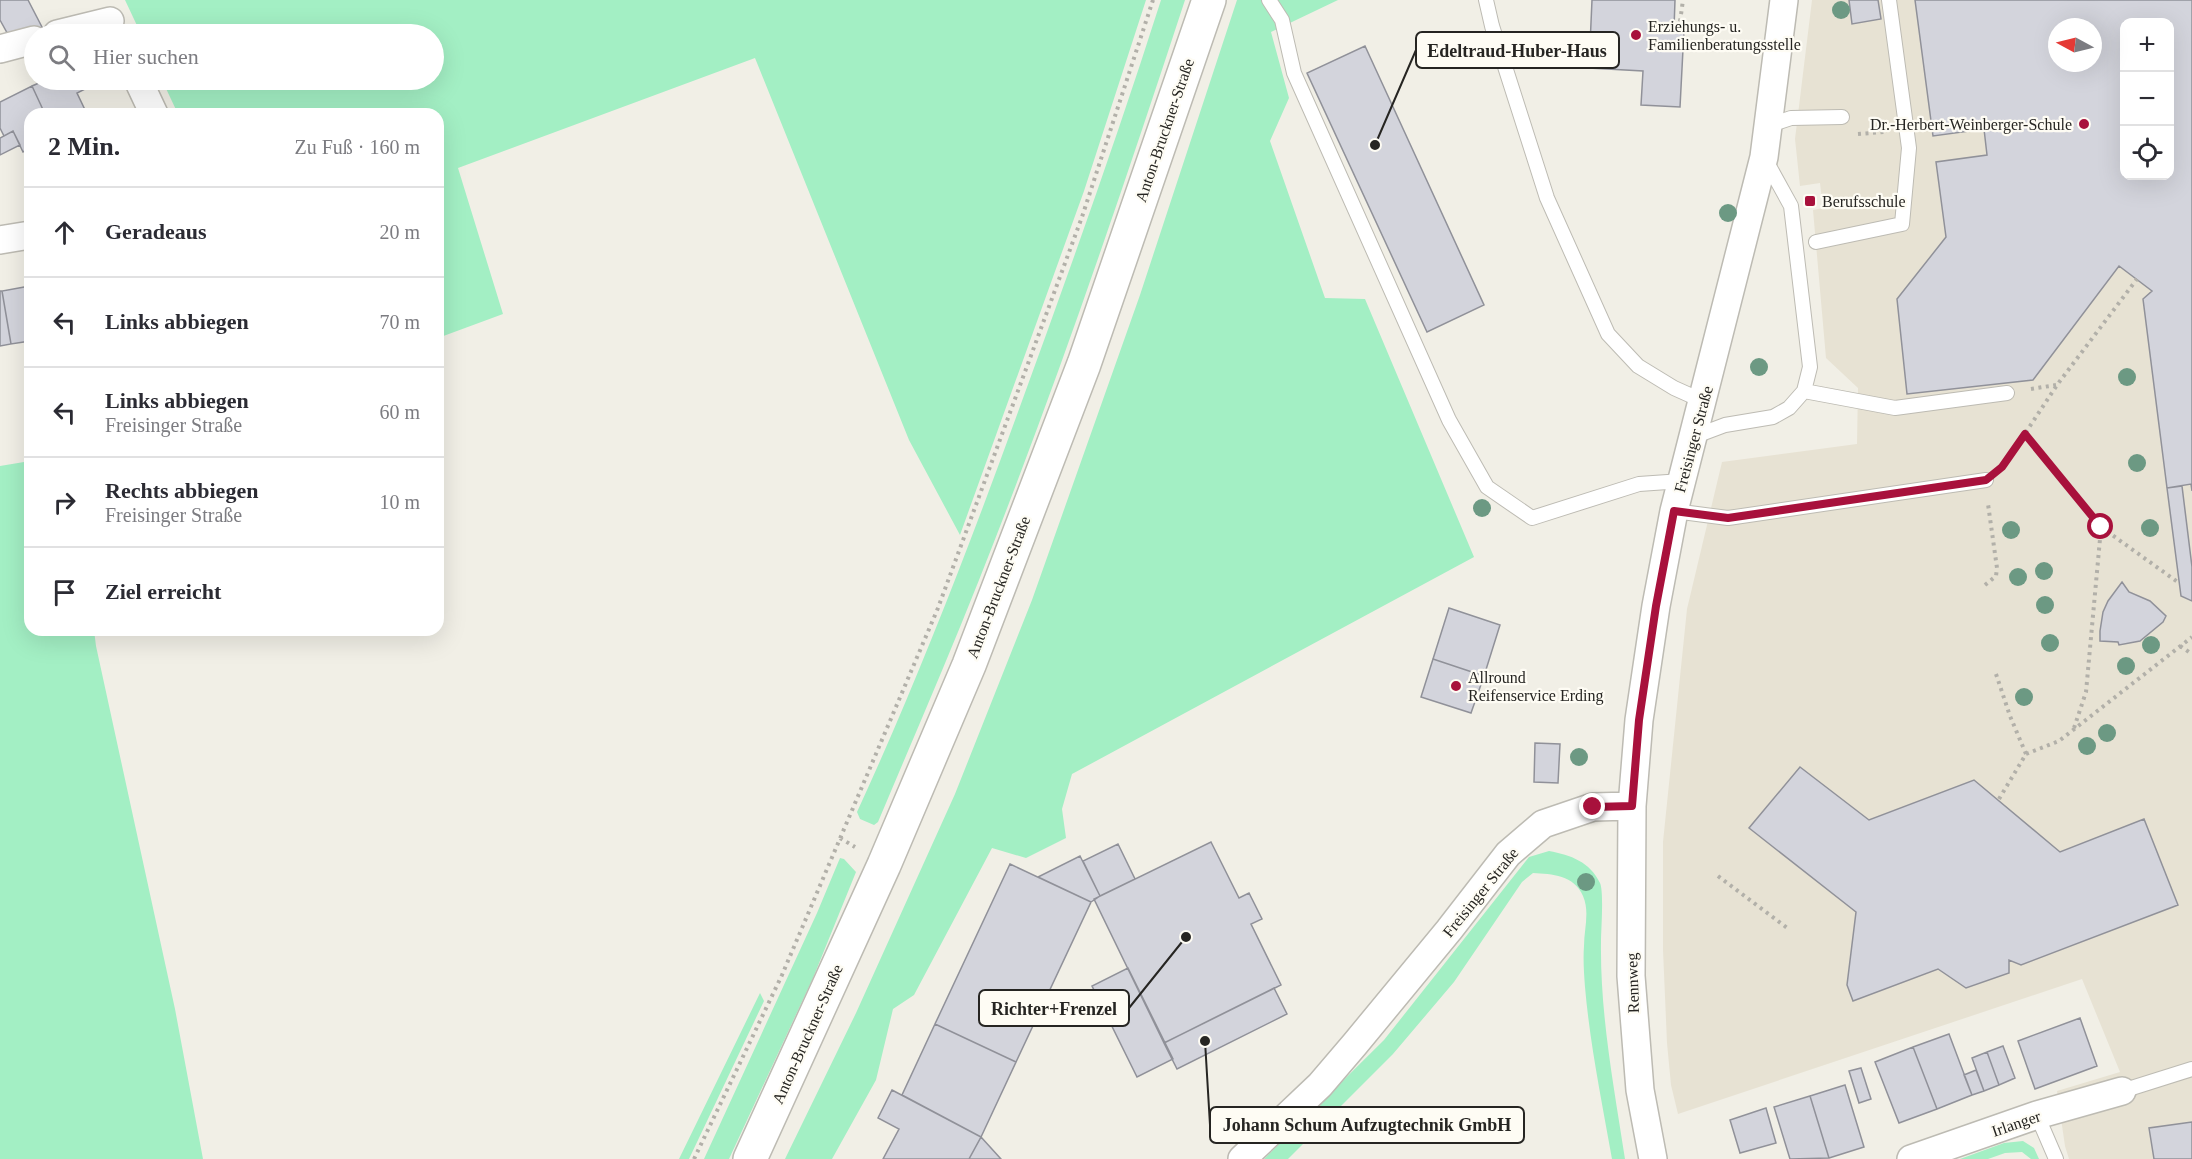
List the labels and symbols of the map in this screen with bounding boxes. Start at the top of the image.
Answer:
place label: Erziehungs- u. Familienberatungsstelle [1648,18,1801,54]
north arrow [2048,18,2102,72]
marker: Erziehungs- u. Familienberatungsstelle [1629,28,1643,42]
callout: Edeltraud-Huber-Haus [1416,32,1619,68]
text: Edeltraud-Huber-Haus [1427,41,1607,61]
street label: Anton-Bruckner-Straße [1132,56,1197,204]
place label: Dr.-Herbert-Weinberger-Schule [1870,116,2072,134]
marker: Dr.-Herbert-Weinberger-Schule [2077,117,2091,131]
place label: Berufsschule [1822,193,1906,210]
marker: Berufsschule [1803,194,1817,208]
street label: Freisinger Straße [1671,384,1717,495]
route start [2087,513,2113,539]
street label: Anton-Bruckner-Straße [964,514,1033,661]
place label: Allround Reifenservice Erding [1468,669,1604,705]
marker: Allround Reifenservice Erding [1449,679,1463,693]
route end [1579,793,1605,819]
street label: Freisinger Straße [1439,844,1522,941]
street label: Rennweg [1623,952,1643,1013]
street label: Anton-Bruckner-Straße [769,962,846,1107]
callout: Richter+Frenzel [979,990,1129,1026]
text: Richter+Frenzel [991,999,1117,1019]
callout: Johann Schum Aufzugtechnik GmbH [1210,1107,1524,1143]
street label: Irlanger [1989,1107,2044,1141]
text: Johann Schum Aufzugtechnik GmbH [1223,1115,1511,1135]

